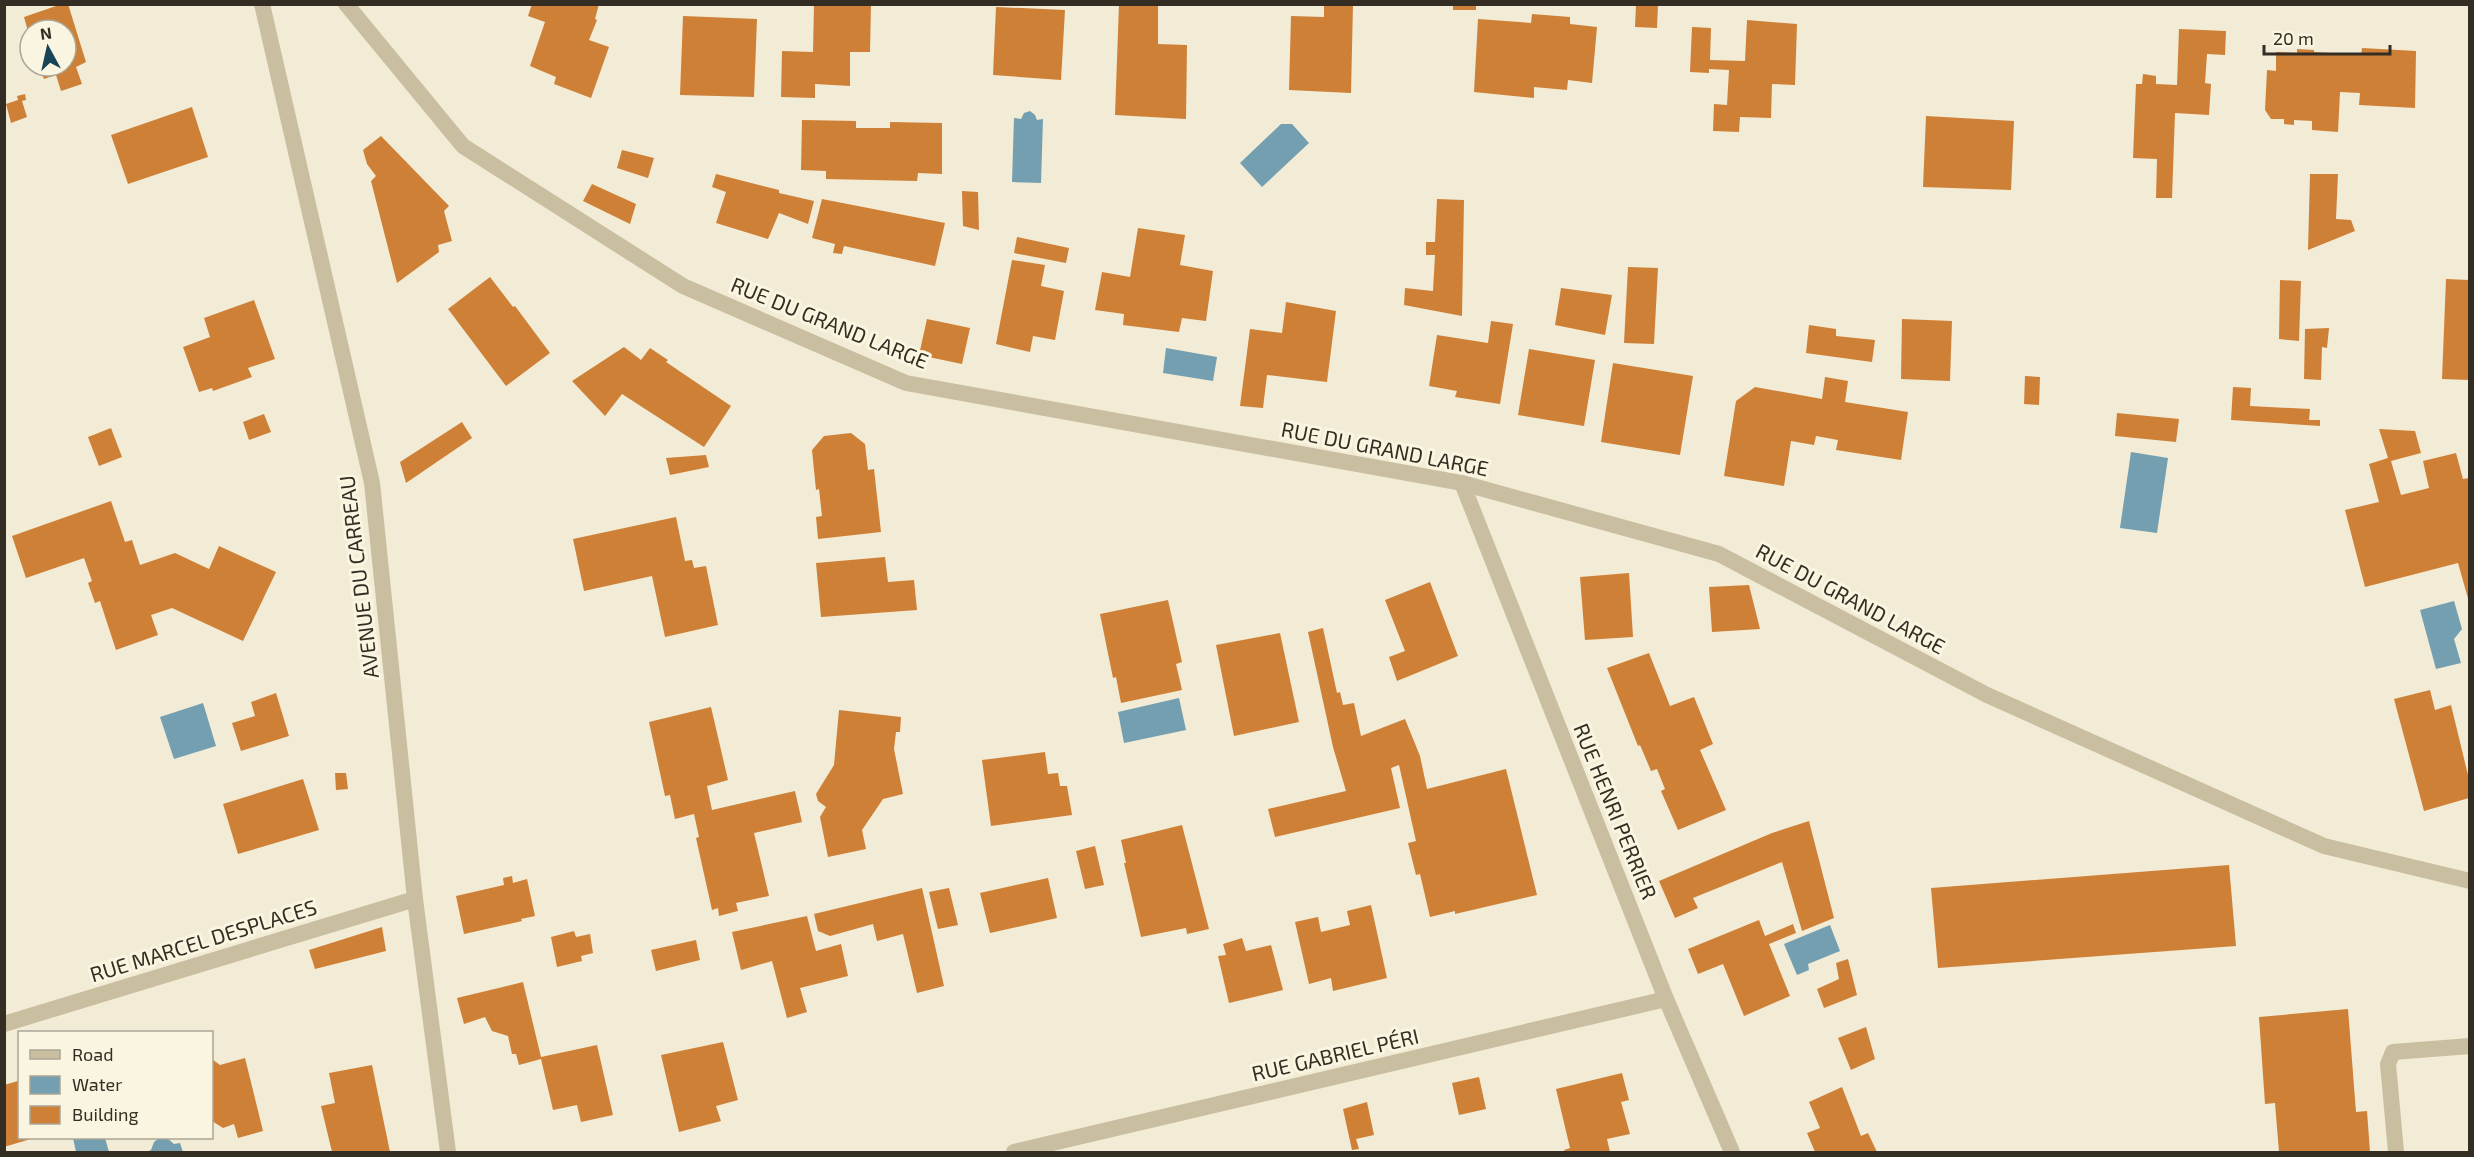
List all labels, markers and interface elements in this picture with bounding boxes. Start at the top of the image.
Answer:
north arrow [18,18,78,78]
scale bar [2264,18,2390,56]
text: N [39,22,53,43]
text: 20 m [2273,27,2314,49]
street label: RUE DU GRAND LARGE [728,271,932,373]
street label: RUE DU GRAND LARGE [1279,416,1491,480]
street label: AVENUE DU CARREAU [333,474,383,680]
street label: RUE DU GRAND LARGE [1752,538,1950,658]
street label: RUE HENRI PERRIER [1569,719,1663,903]
street label: RUE MARCEL DESPLACES [87,894,319,986]
street label: RUE GABRIEL PÉRI [1249,1023,1421,1085]
legend [18,1031,213,1139]
text: Road [72,1043,113,1065]
text: Water [72,1073,122,1095]
text: Building [72,1103,139,1125]

